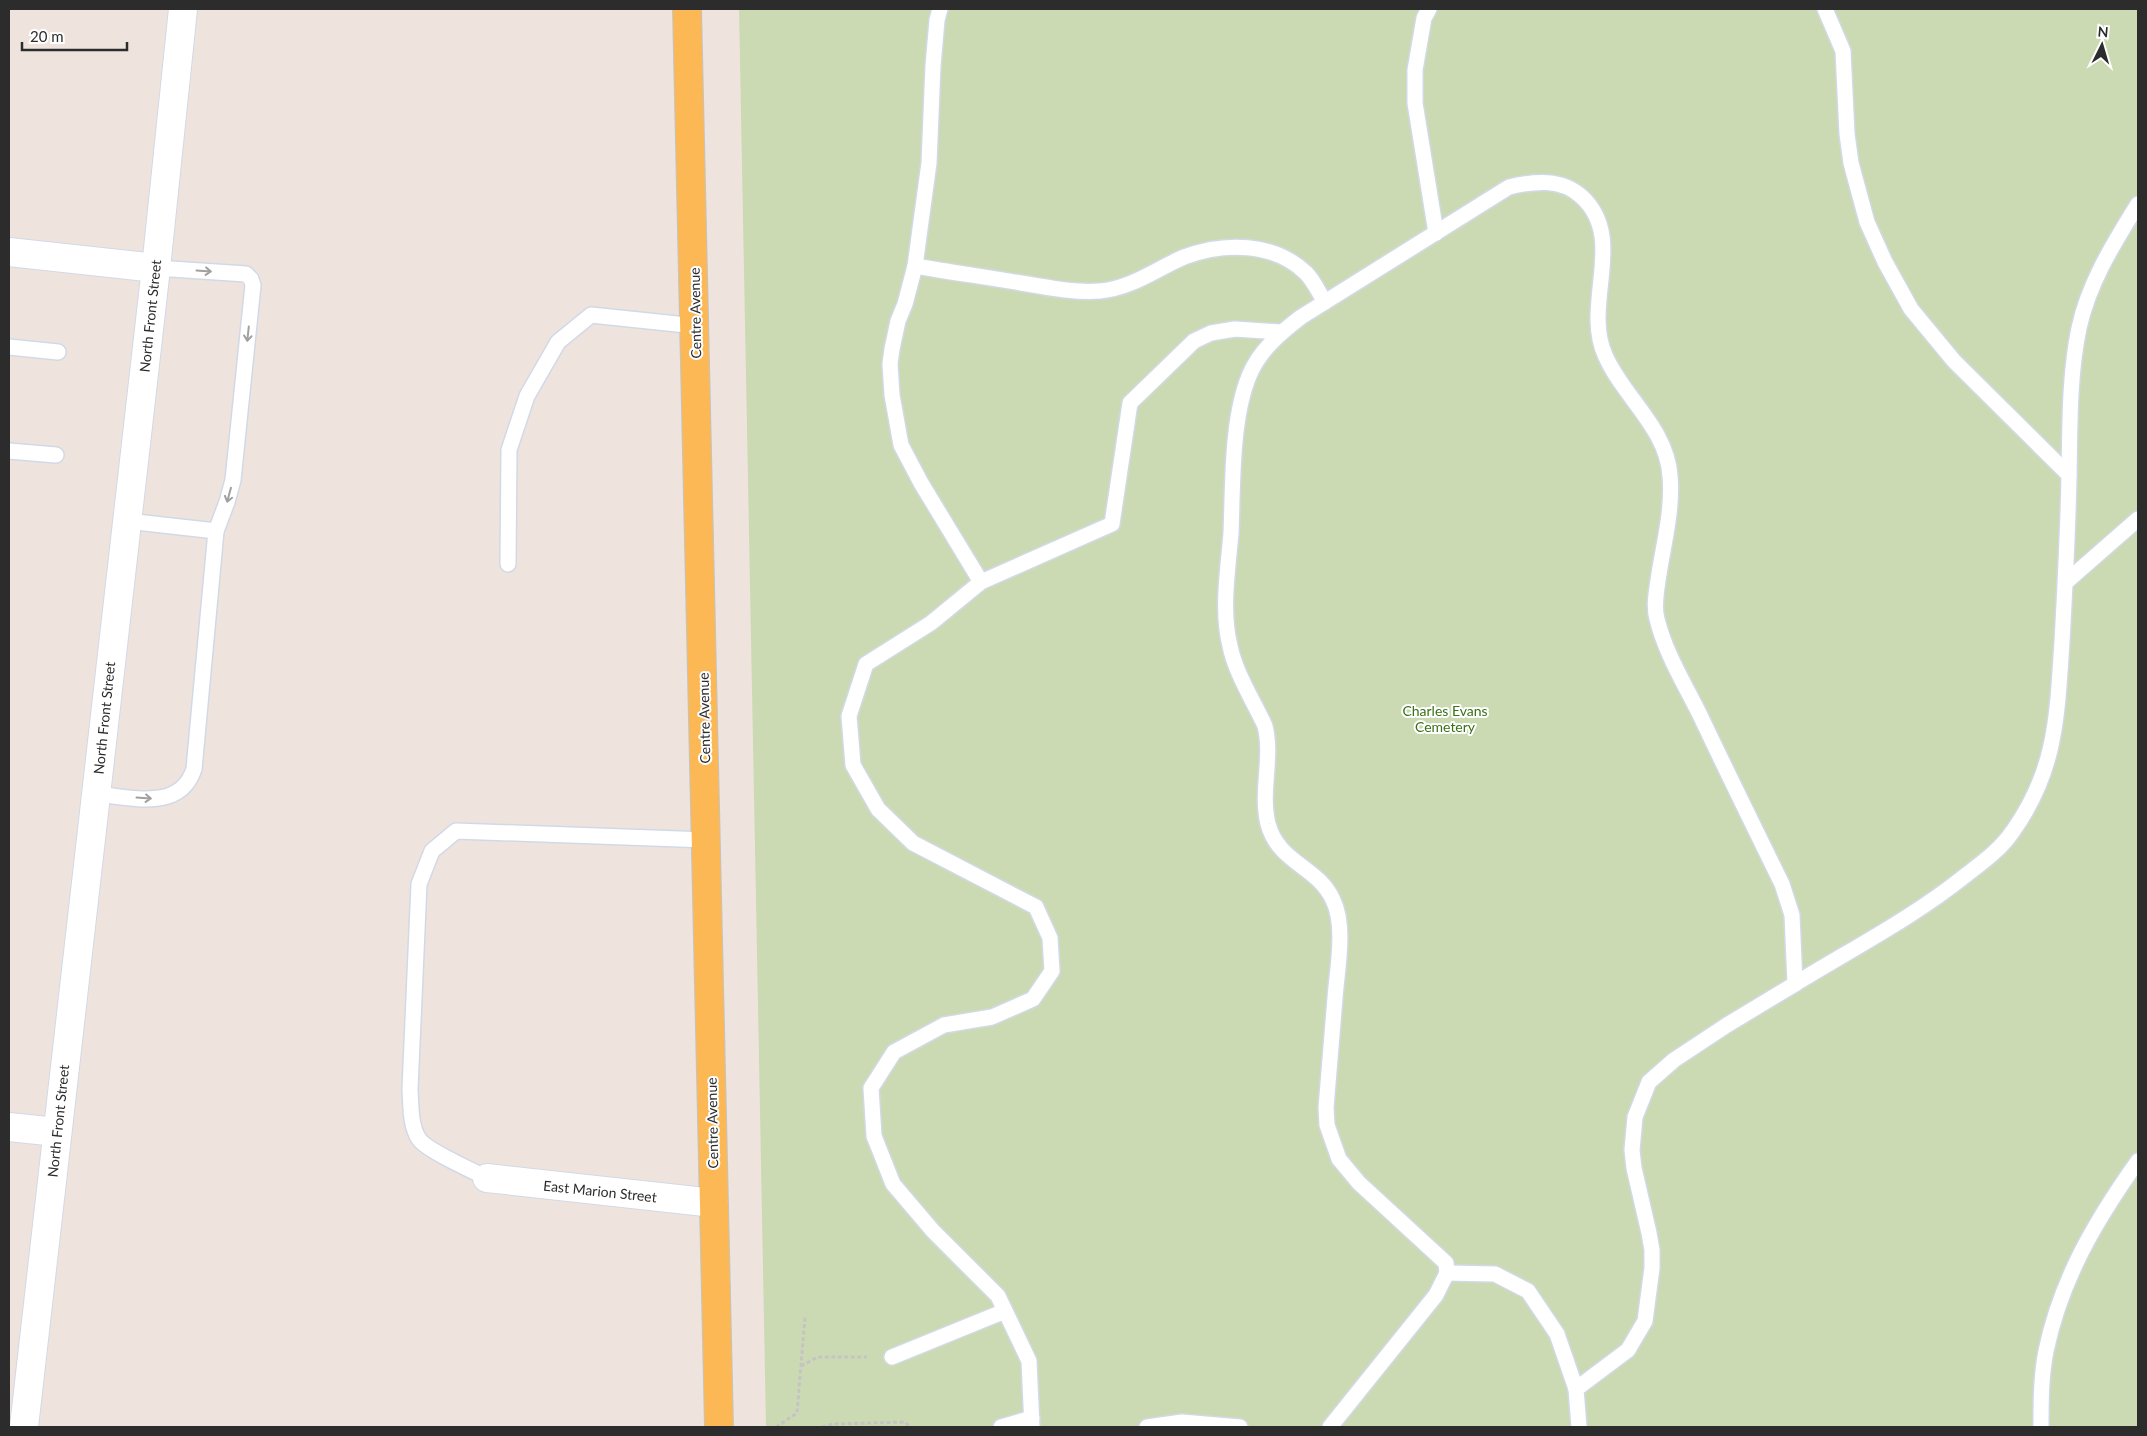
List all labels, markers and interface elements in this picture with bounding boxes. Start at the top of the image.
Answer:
scale bar [22,20,128,52]
north arrow [2077,20,2127,70]
text: N [2097,23,2109,40]
text: 20 m [30,27,64,45]
street label: North Front Street [136,259,164,373]
one-way arrow [196,266,212,276]
street label: Centre Avenue [686,267,704,359]
one-way arrow [244,326,253,342]
one-way arrow [224,487,233,503]
street label: North Front Street [90,661,118,775]
street label: Centre Avenue [695,672,713,764]
park label: Charles Evans Cemetery [1402,702,1488,735]
one-way arrow [136,794,152,803]
street label: North Front Street [44,1064,72,1178]
street label: Centre Avenue [703,1077,721,1169]
street label: East Marion Street [542,1177,658,1205]

